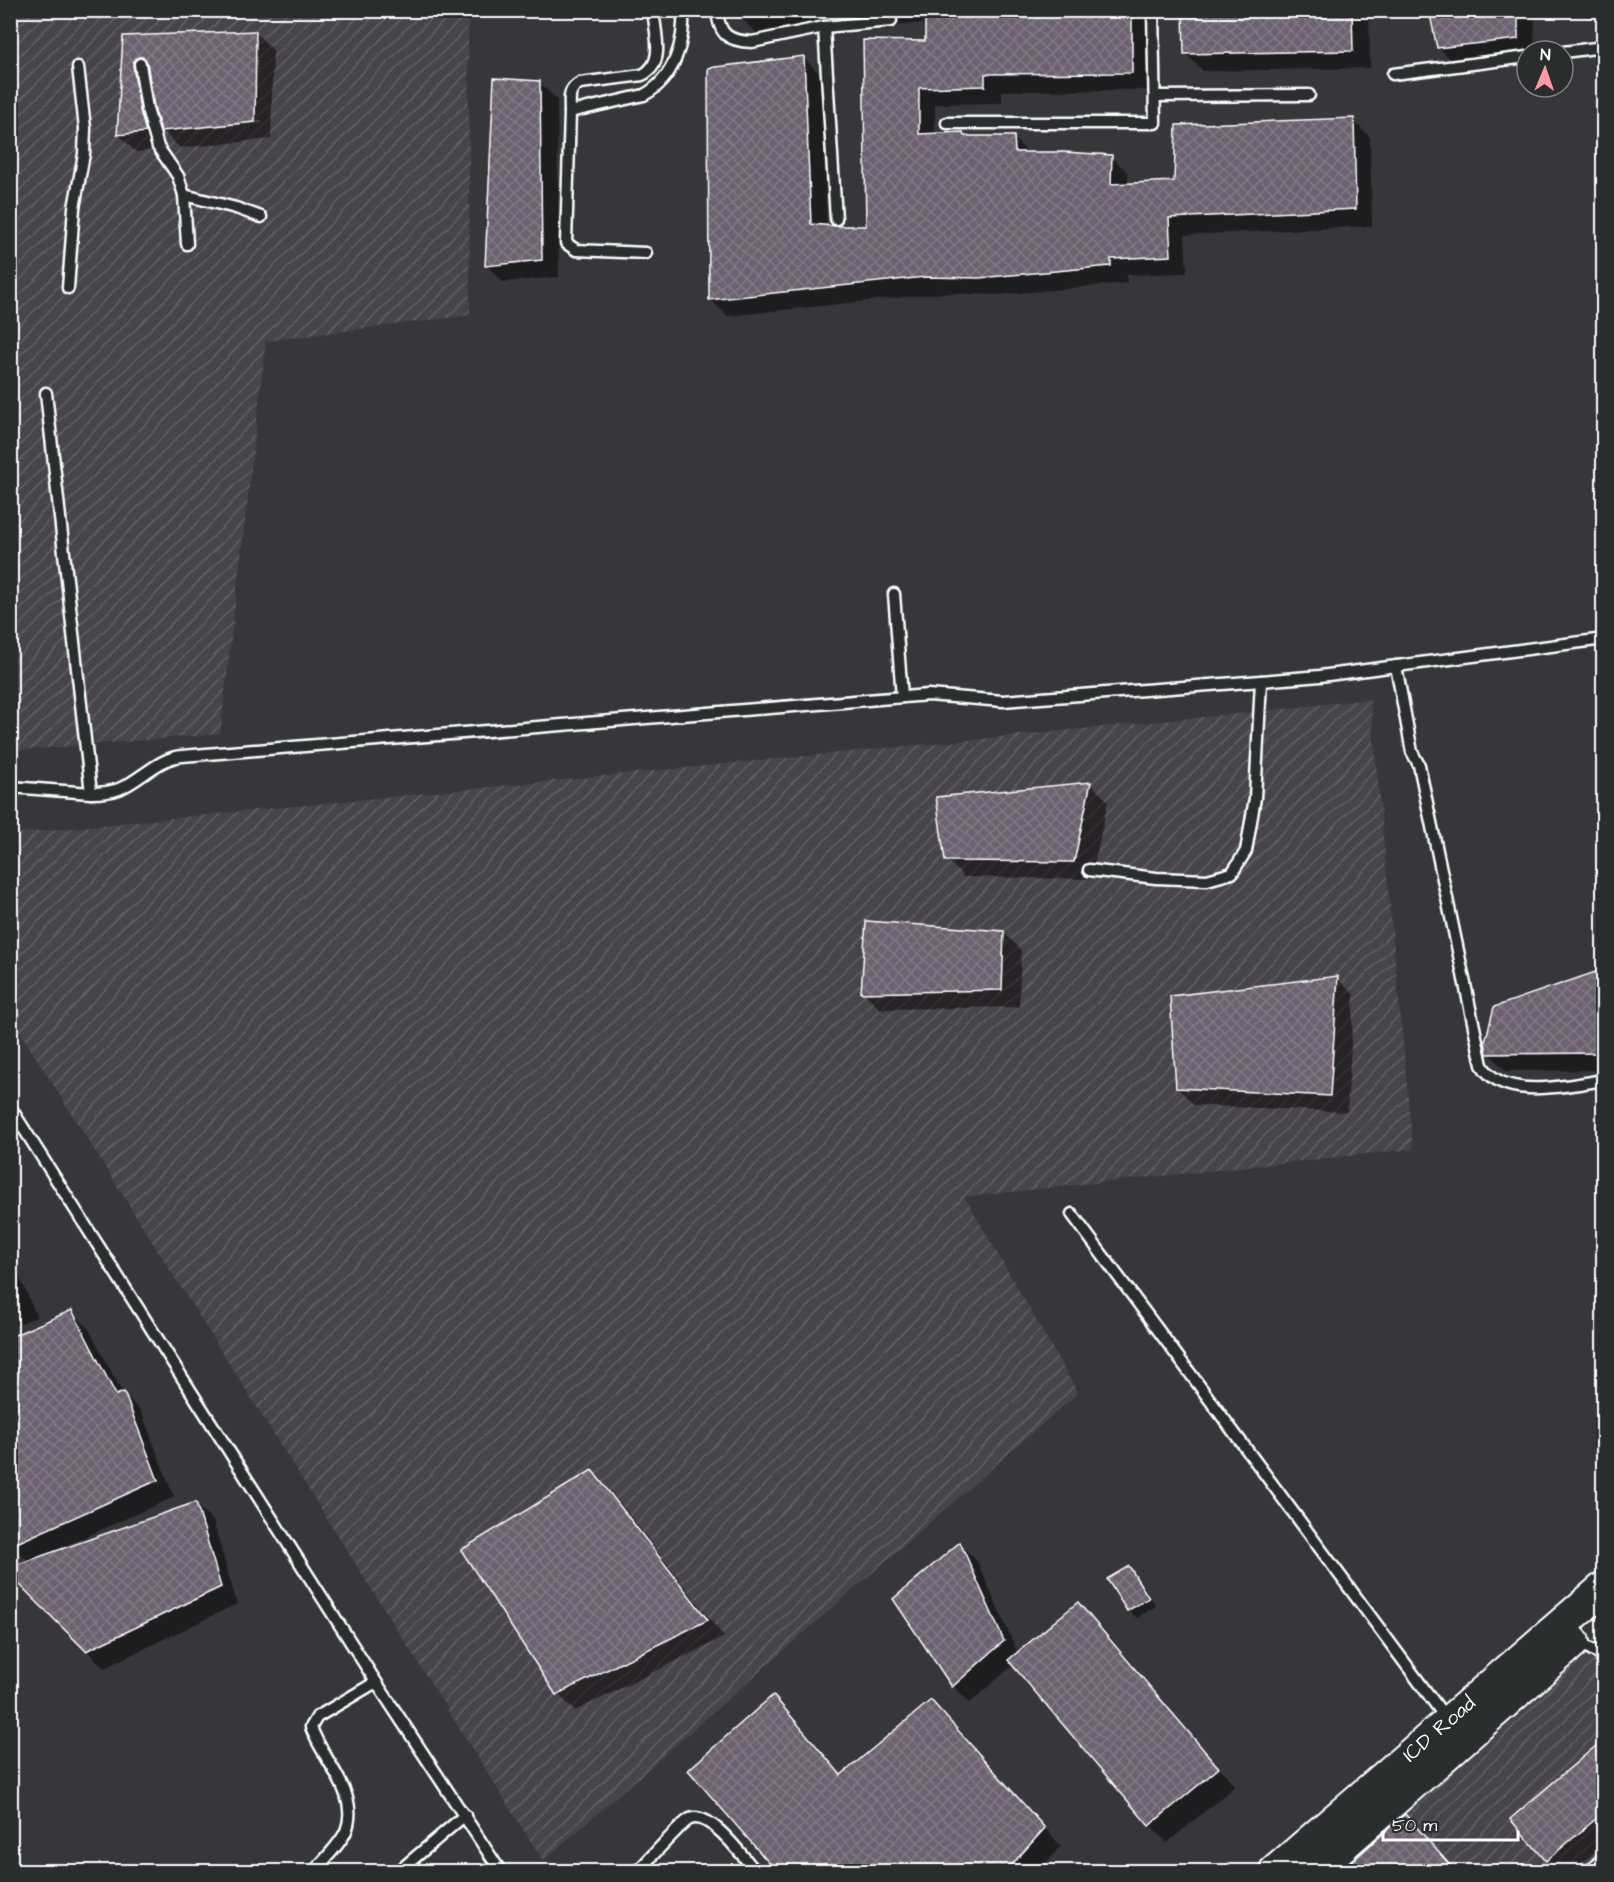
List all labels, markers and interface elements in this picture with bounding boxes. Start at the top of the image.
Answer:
north arrow [1515,39,1575,99]
text: N [1540,44,1551,66]
street label: ICD Road [1396,1689,1482,1769]
scale bar [1383,1804,1518,1842]
text: 50 m [1392,1813,1437,1838]

